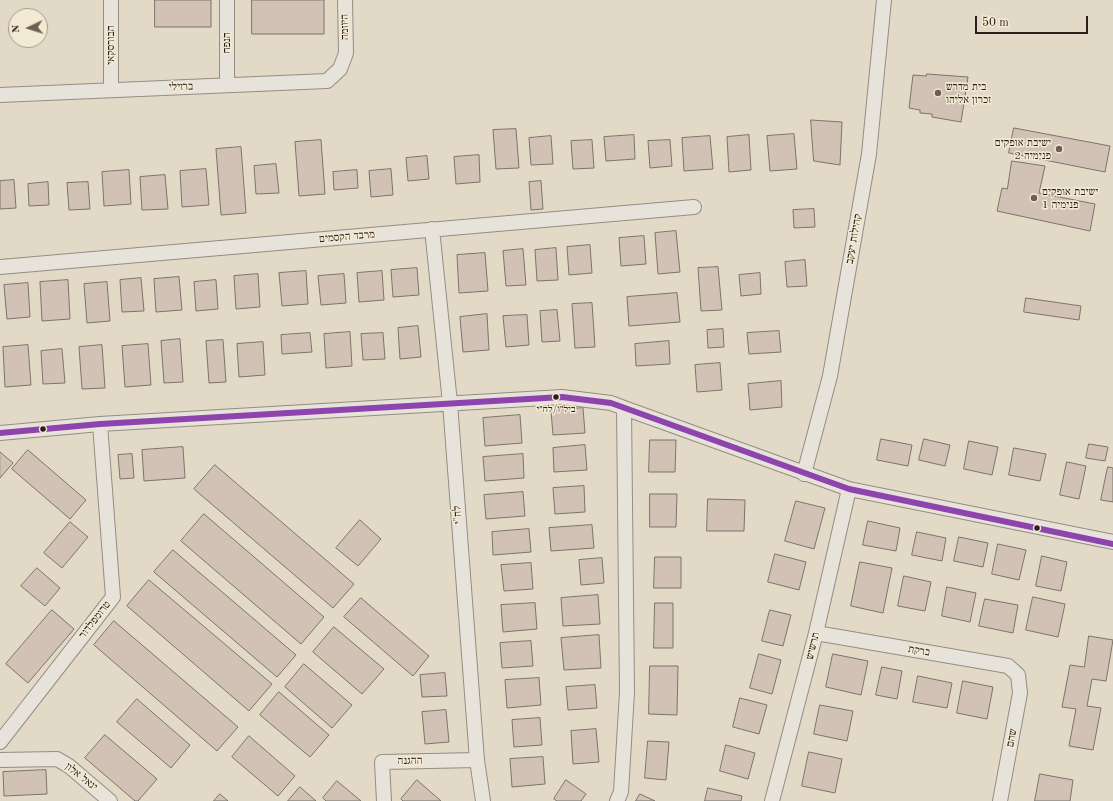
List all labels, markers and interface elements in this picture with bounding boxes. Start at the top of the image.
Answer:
north arrow [8,8,48,48]
scale bar [977,8,1090,34]
street label: היוזמה [338,14,352,40]
text: 50 m [982,17,1009,29]
text: N [11,24,22,33]
street label: הבורסקאי [104,25,118,65]
street label: הנפח [220,32,234,54]
street label: ברזילי [169,80,193,94]
place label: בית מדרש זכרון אליהו [946,80,991,106]
marker: בית מדרש זכרון אליהו [933,88,943,98]
place label: ישיבת אופקים פנימיה 2 [995,136,1051,162]
marker: ישיבת אופקים פנימיה 2 [1054,144,1064,154]
place label: ישיבת אופקים פנימיה 1 [1042,185,1098,211]
marker: ישיבת אופקים פנימיה 1 [1029,193,1039,203]
street label: קהילות יעקב [843,213,865,265]
street label: מרבד הקסמים [318,228,376,246]
marker: ביל״ו/לח״י [551,392,561,402]
place label: ביל״ו/לח״י [536,403,576,415]
unlabelled marker [38,424,48,434]
street label: לח"י [451,505,465,525]
unlabelled marker [1032,523,1042,533]
street label: טרומפלדור [76,599,114,641]
street label: תרשיש [803,631,823,661]
street label: ברקת [907,643,931,659]
street label: שהם [1004,728,1020,748]
street label: ההגנה [397,754,423,768]
street label: יגאל אלון [62,760,100,794]

